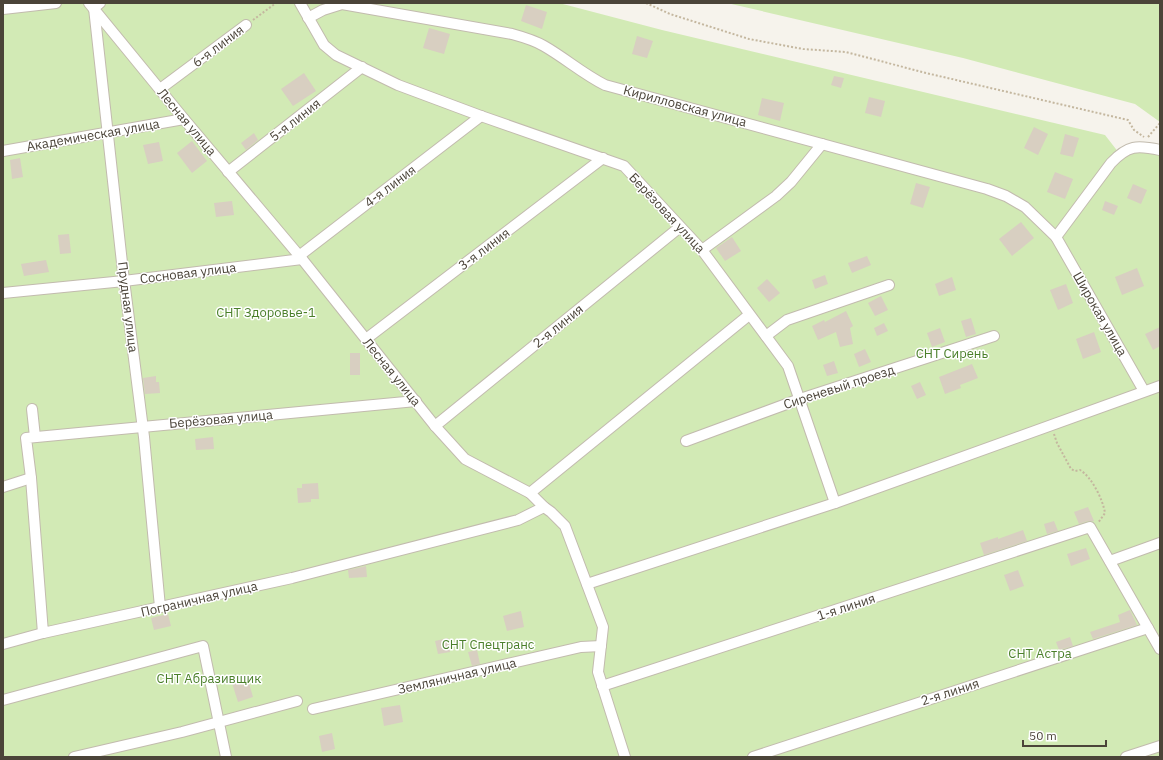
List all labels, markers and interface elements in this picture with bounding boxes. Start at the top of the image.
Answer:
street label: 6-я линия [189,21,247,71]
street label: Кирилловская улица [621,81,749,131]
street label: Лесная улица [154,85,220,159]
street label: 5-я линия [266,95,324,145]
street label: Академическая улица [25,115,161,155]
street label: 4-я линия [361,161,419,211]
street label: Берёзовая улица [625,169,709,257]
street label: 3-я линия [455,224,513,274]
street label: Сосновая улица [139,259,237,287]
street label: Прудная улица [114,261,142,353]
street label: Широкая улица [1069,269,1131,359]
street label: 2-я линия [529,300,587,352]
park label: СНТ Здоровье-1 [216,304,316,321]
street label: Лесная улица [359,334,425,410]
park label: СНТ Сирень [916,345,989,362]
street label: Сиреневый проезд [781,361,897,413]
street label: Берёзовая улица [168,406,274,432]
street label: Пограничная улица [139,577,259,621]
street label: 1-я линия [815,590,877,624]
park label: СНТ Спецтранс [442,636,535,653]
park label: СНТ Астра [1008,645,1072,662]
street label: Земляничная улица [396,654,518,698]
park label: СНТ Абразивщик [157,670,261,687]
street label: 2-я линия [919,675,981,709]
scale bar [1023,722,1106,748]
text: 50 m [1029,728,1057,743]

